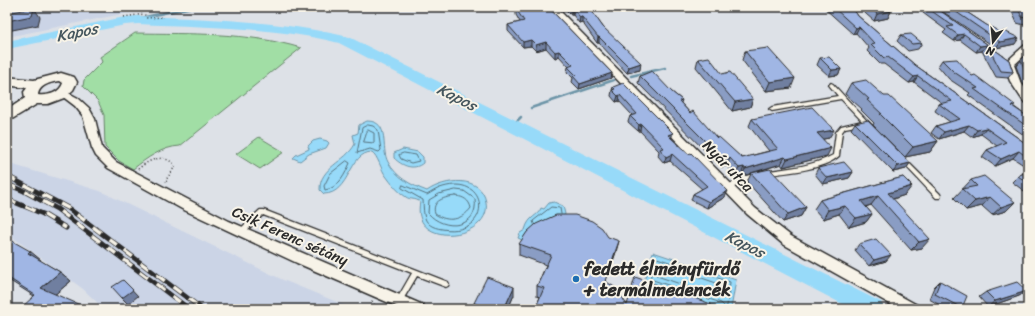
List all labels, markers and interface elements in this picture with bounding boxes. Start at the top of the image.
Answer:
water label: Kapos [54,13,102,50]
north arrow [973,22,1013,62]
text: N [984,41,998,62]
water label: Kapos [432,75,484,120]
street label: Nyár utca [696,134,760,199]
street label: Csik Ferenc sétány [228,199,353,273]
water label: Kapos [720,222,772,267]
place label: fedett élményfürdő + termálmedencék [583,253,741,306]
marker: fedett élményfürdő + termálmedencék [571,274,581,284]

